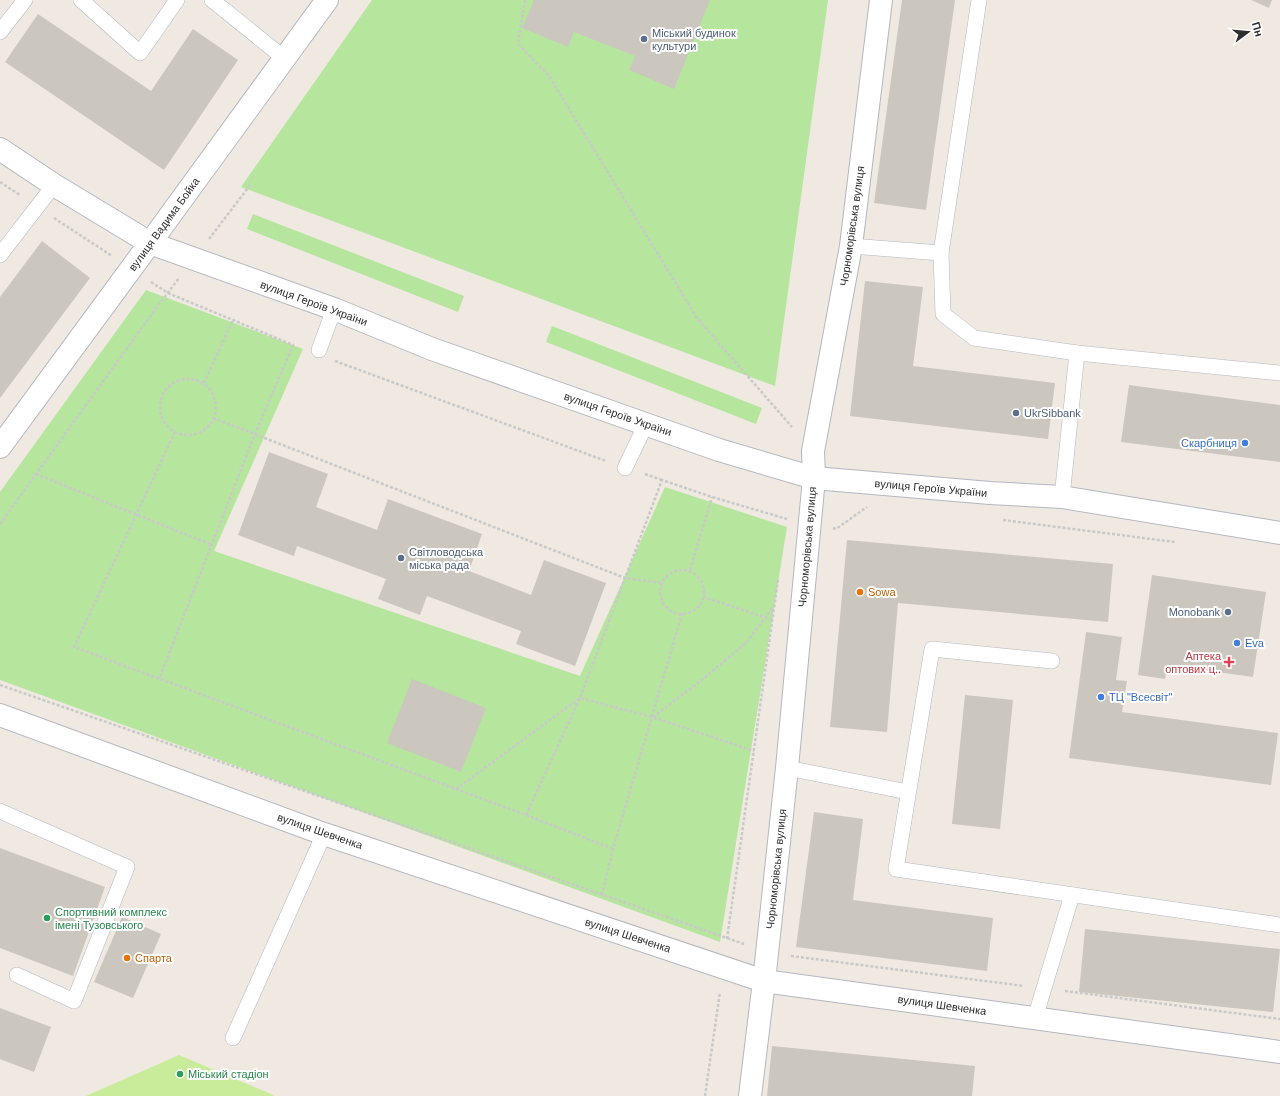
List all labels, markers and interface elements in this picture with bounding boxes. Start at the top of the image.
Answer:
north arrow [1228,12,1268,52]
text: Пн [1250,21,1265,38]
place label: Міський будинок культури [652,27,736,52]
marker: Міський будинок культури [639,34,649,44]
street label: Чорноморівська вулиця [838,165,866,287]
street label: вулиця Вадима Бойка [126,174,202,273]
street label: вулиця Героїв України [259,278,369,328]
street label: вулиця Героїв України [563,390,673,438]
place label: UkrSibbank [1024,407,1081,419]
marker: UkrSibbank [1011,408,1021,418]
place label: Скарбниця [1181,437,1237,449]
marker: Скарбниця [1240,438,1250,448]
street label: вулиця Героїв України [874,477,988,499]
street label: Чорноморівська вулиця [796,486,818,608]
place label: Світловодська міська рада [409,546,484,571]
marker: Світловодська міська рада [396,553,406,563]
place label: Sowa [868,586,896,598]
marker: Sowa [855,587,865,597]
place label: Monobank [1169,606,1220,618]
marker: Monobank [1223,607,1233,617]
place label: Eva [1245,637,1265,649]
marker: Eva [1232,638,1242,648]
place label: Аптека оптових ц‥ [1165,650,1222,675]
marker: Аптека оптових ц‥ [1224,657,1234,667]
place label: ТЦ "Всесвіт" [1109,691,1173,703]
marker: ТЦ "Всесвіт" [1096,692,1106,702]
street label: Чорноморівська вулиця [764,808,788,930]
street label: вулиця Шевченка [276,811,365,852]
place label: Спортивний комплекс імені Тузовського [55,906,167,931]
marker: Спортивний комплекс імені Тузовського [42,913,52,923]
street label: вулиця Шевченка [584,915,673,955]
place label: Спарта [135,952,173,964]
marker: Спарта [122,953,132,963]
street label: вулиця Шевченка [897,993,988,1017]
place label: Міський стадіон [188,1068,269,1080]
marker: Міський стадіон [175,1069,185,1079]

